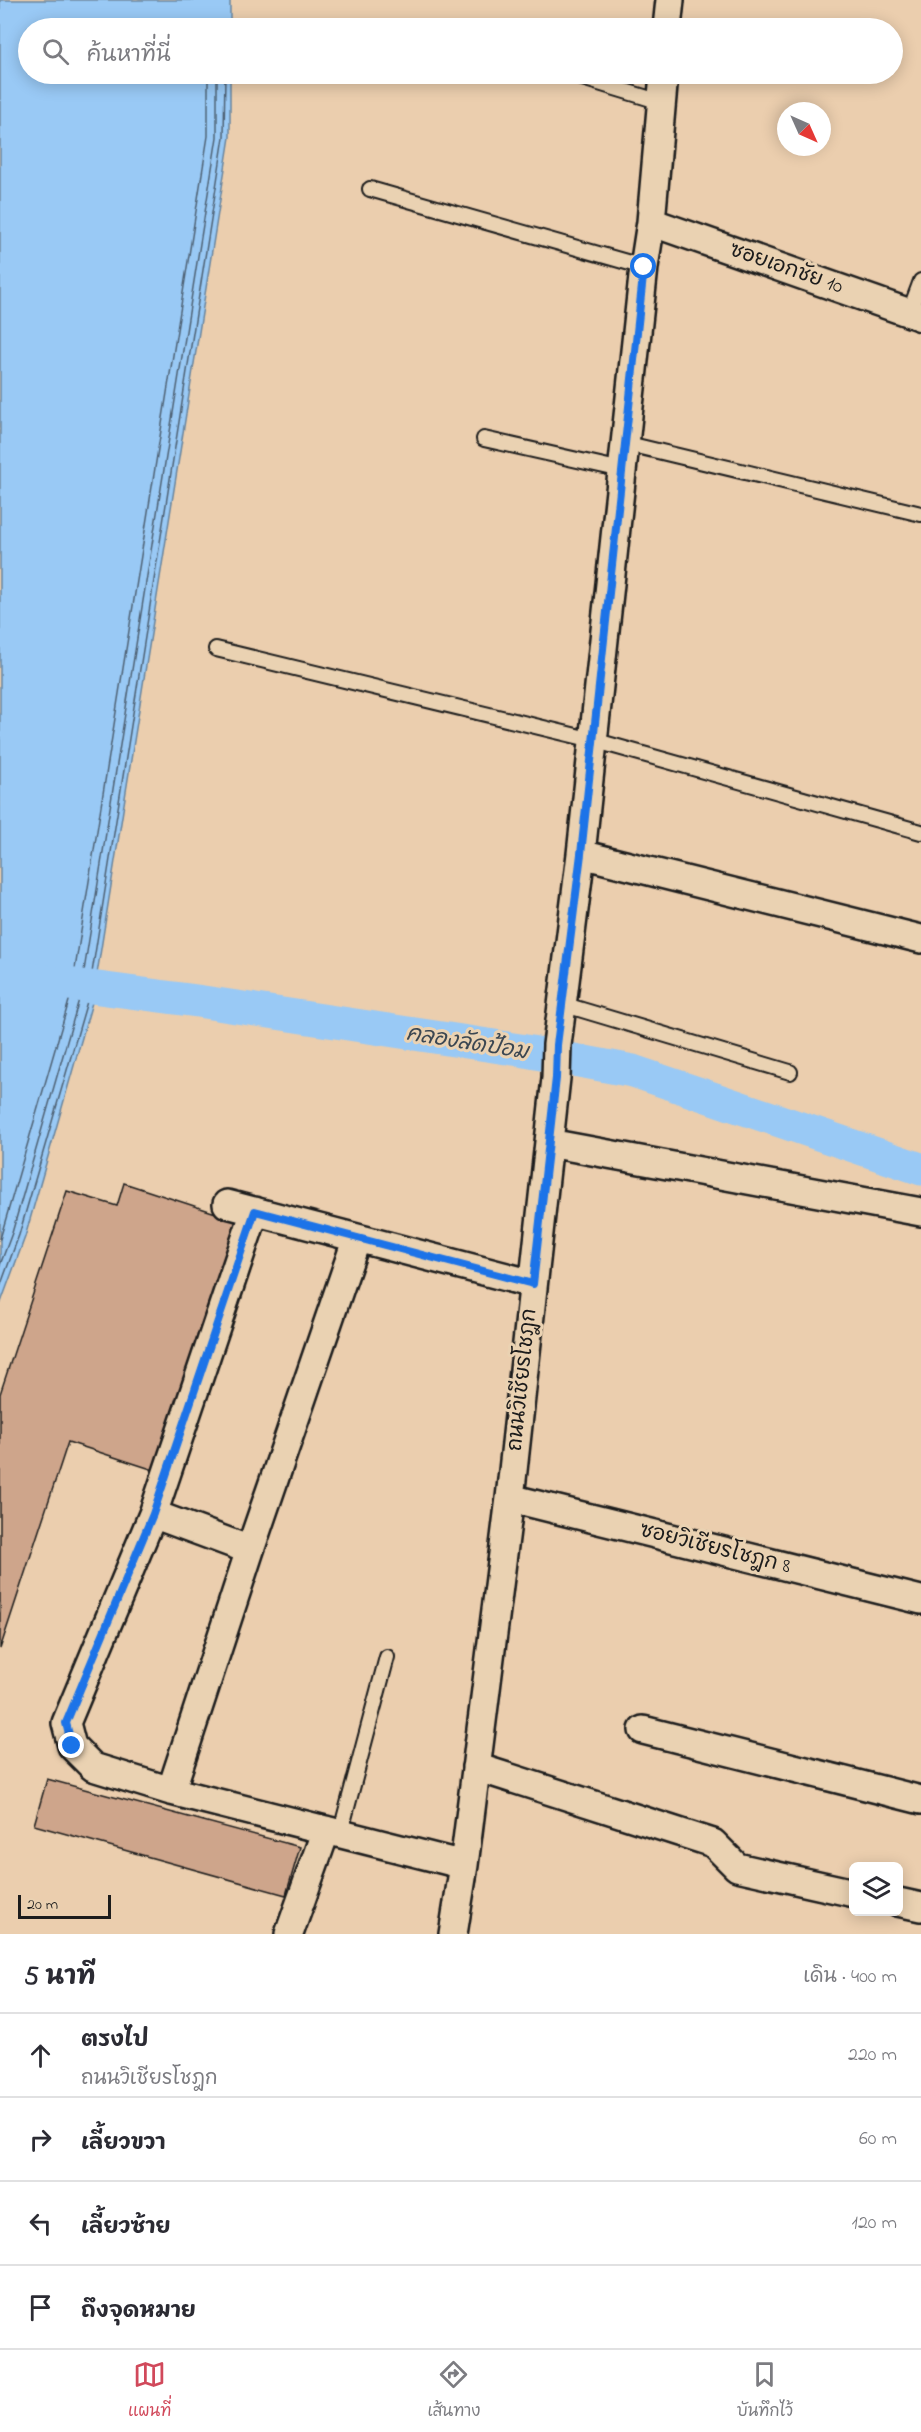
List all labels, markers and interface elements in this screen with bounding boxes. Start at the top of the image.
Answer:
search box [18,18,903,84]
icon: search [39,35,72,68]
text: ค้นหาที่นี่ [87,40,171,72]
north arrow [777,102,831,156]
street label: ซอยเอกชัย 10 [725,236,847,302]
route start [630,253,656,279]
water label: คลองลัดป้อม [404,1019,532,1070]
street label: ถนนวิเชียรโชฎก [501,1307,545,1453]
street label: ซอยวิเชียรโชฎก 8 [636,1516,794,1582]
route end [58,1732,84,1758]
map controls [849,1862,903,1916]
button: layers [849,1862,903,1916]
scale bar [18,1892,111,1920]
text: 20 m [27,1893,58,1917]
text: 5 นาที [24,1959,95,1997]
text: เดิน · 400 m [803,1963,897,1992]
text: ตรงไป [81,2025,149,2057]
icon: ahead [24,2039,57,2072]
text: 220 m [848,2041,897,2070]
text: ถนนวิเชียรโชฎก [81,2065,218,2094]
icon: right [24,2123,57,2156]
text: 60 m [859,2125,897,2154]
text: เลี้ยวขวา [81,2128,165,2160]
icon: left [24,2207,57,2240]
text: 120 m [852,2209,897,2238]
text: เลี้ยวซ้าย [81,2212,171,2244]
icon: arrive [24,2291,57,2324]
text: ถึงจุดหมาย [81,2296,196,2328]
tab: แผนที่ [128,2358,171,2424]
tab: เส้นทาง [427,2358,480,2424]
tab: บันทึกไว้ [737,2358,793,2424]

